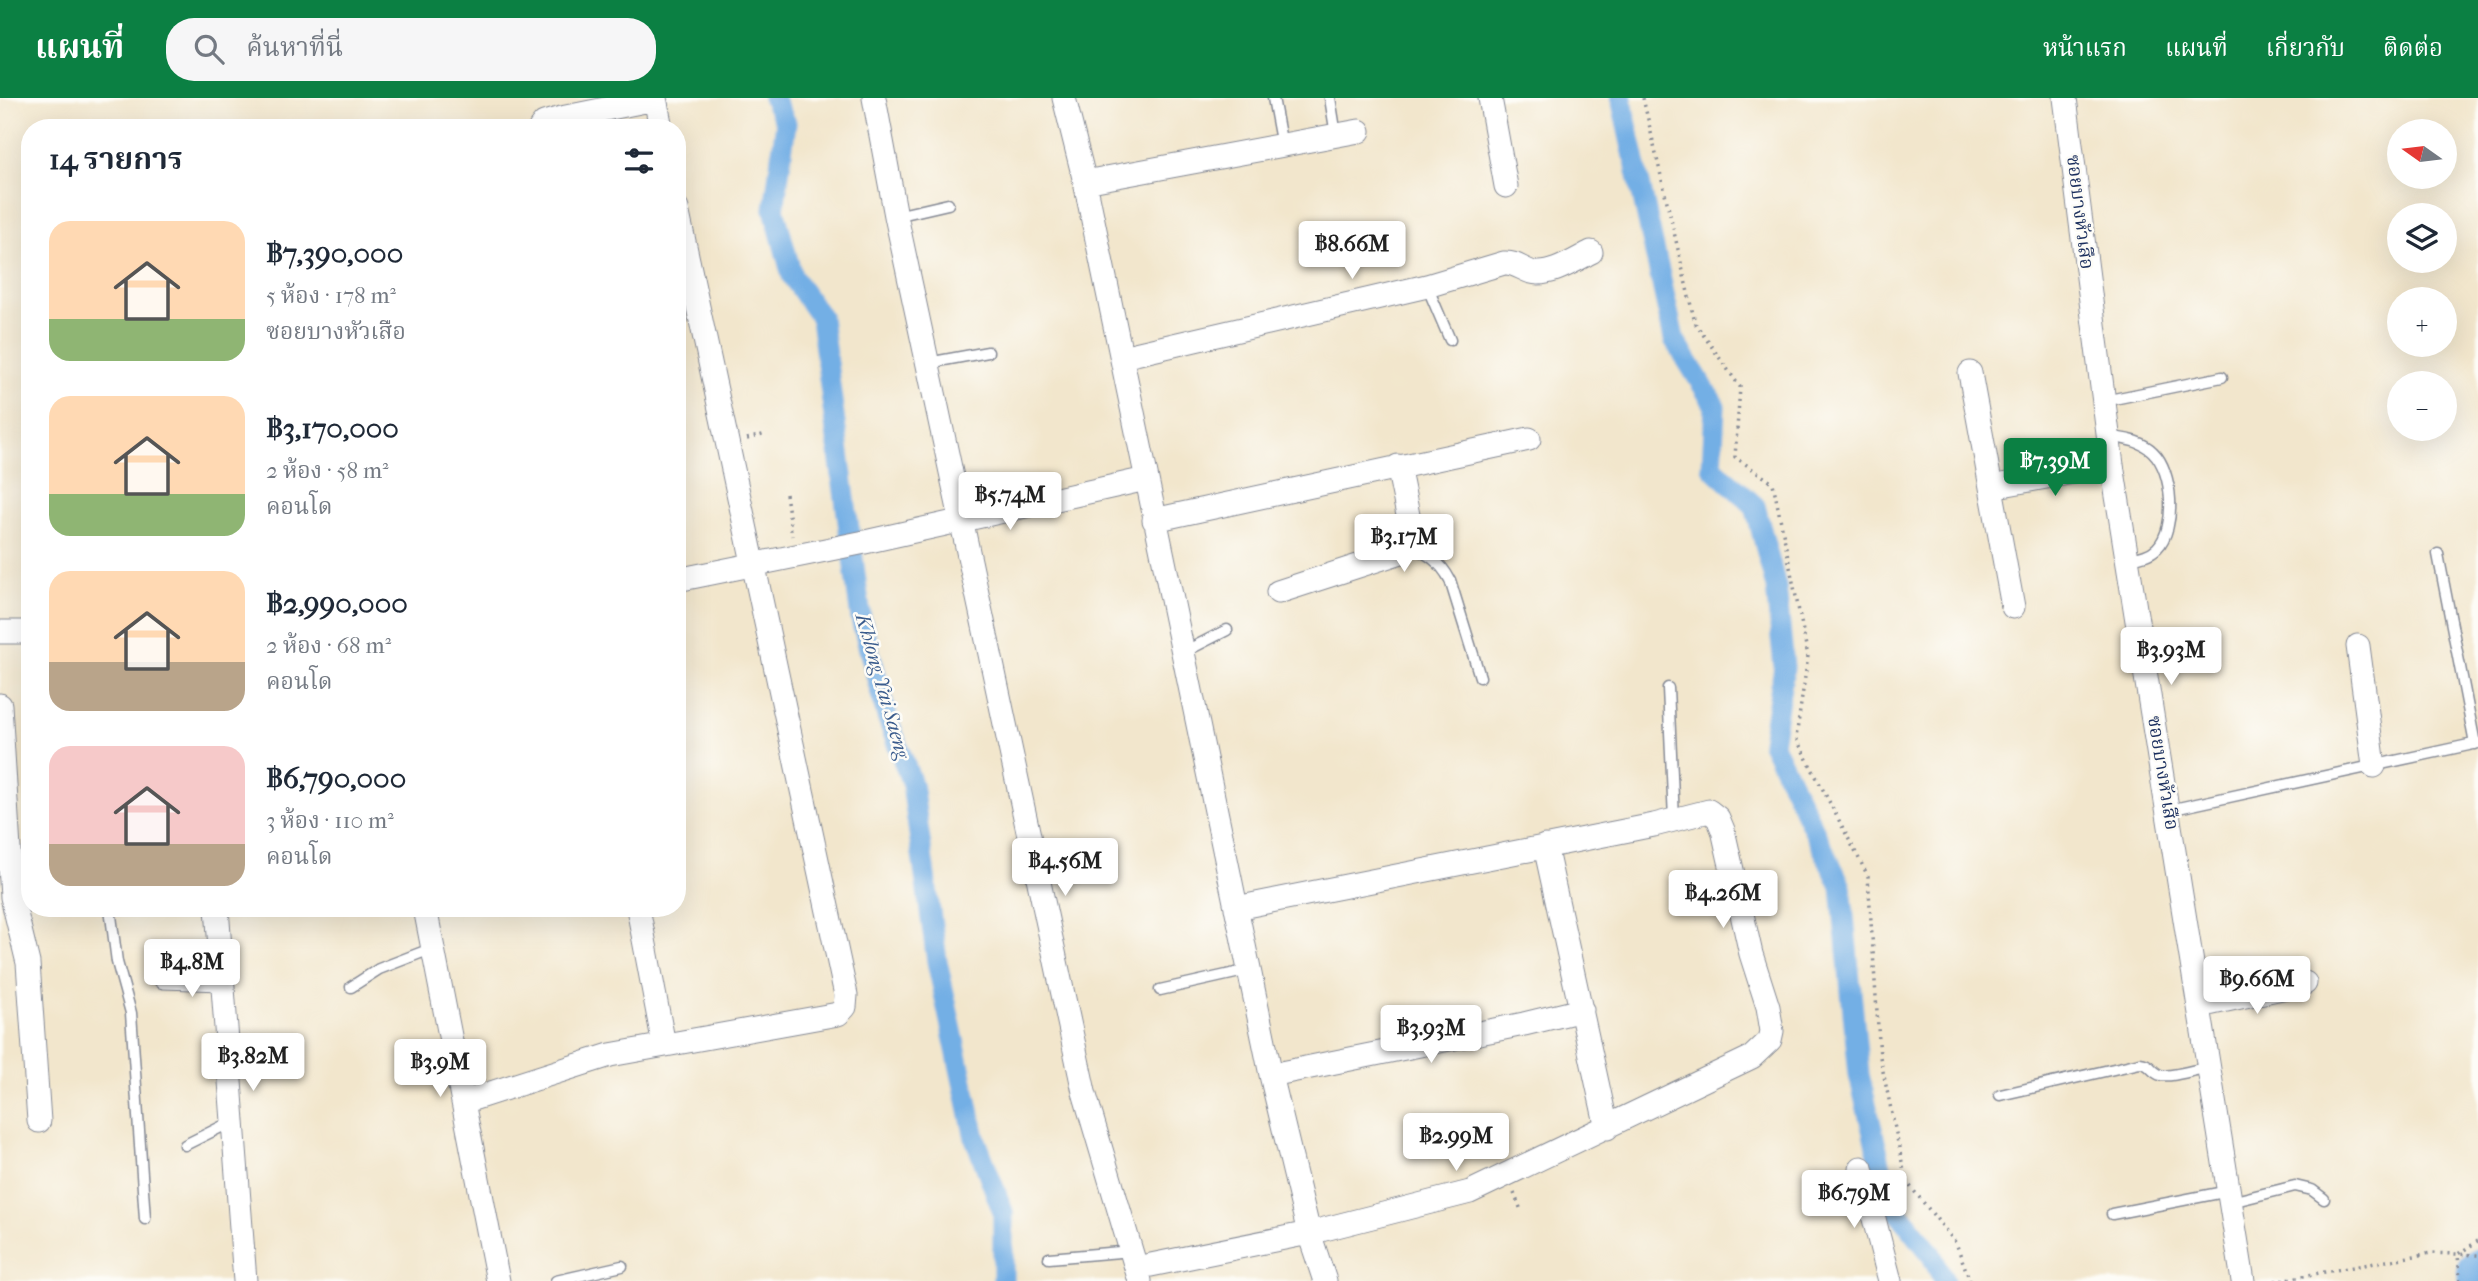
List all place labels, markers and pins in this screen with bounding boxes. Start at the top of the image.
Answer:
pin: ฿8.66M [1295,222,1409,281]
pin: ฿7.39M [1998,438,2112,498]
pin: ฿5.74M [953,472,1067,532]
pin: ฿3.17M [1347,514,1461,574]
pin: ฿3.93M [2114,628,2228,687]
pin: ฿4.56M [1008,838,1122,898]
pin: ฿4.26M [1666,870,1780,930]
pin: ฿4.8M [143,940,241,999]
pin: ฿9.66M [2200,956,2314,1016]
pin: ฿3.93M [1374,1006,1488,1065]
pin: ฿3.82M [196,1034,310,1093]
pin: ฿3.9M [391,1040,489,1099]
pin: ฿2.99M [1399,1114,1513,1173]
pin: ฿6.79M [1797,1170,1911,1230]

